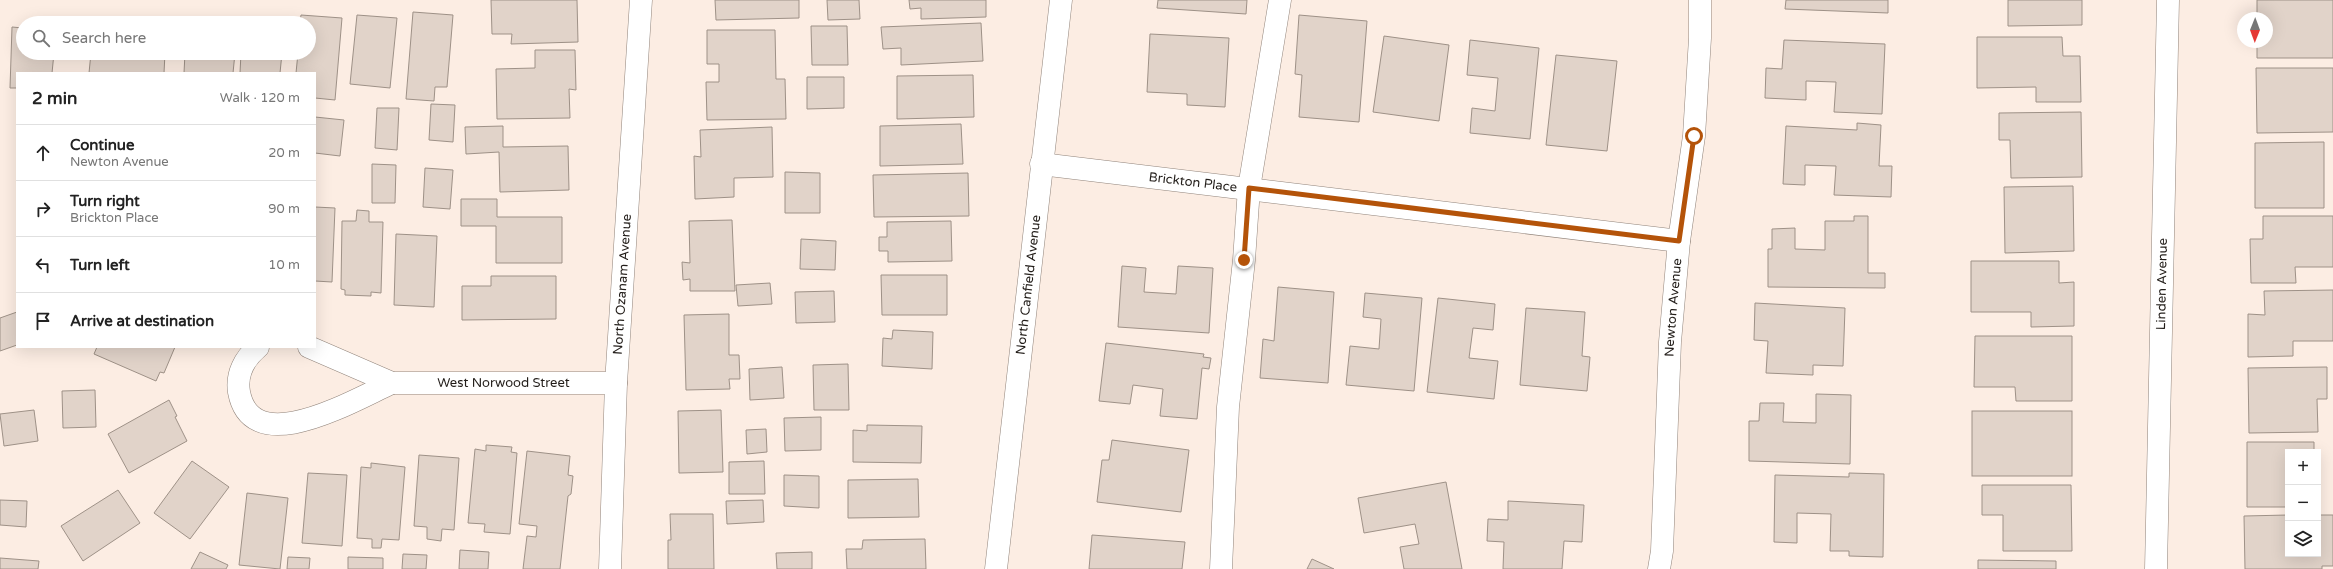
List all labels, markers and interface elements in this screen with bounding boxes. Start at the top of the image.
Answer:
north arrow [2237,12,2273,48]
search box [16,16,316,60]
icon: search [30,27,52,49]
text: Search here [62,29,146,47]
text: 2 min [32,88,77,109]
text: Walk · 120 m [220,90,300,106]
route start [1685,127,1703,145]
text: Continue [70,136,134,154]
icon: ahead [32,142,54,164]
text: 20 m [268,145,300,161]
text: Newton Avenue [70,154,169,170]
street label: Brickton Place [1148,169,1238,196]
text: Turn right [70,192,140,210]
icon: right [32,198,54,220]
text: 90 m [268,201,300,217]
text: Brickton Place [70,210,159,226]
street label: North Ozanam Avenue [610,213,635,355]
street label: North Canfield Avenue [1013,214,1044,356]
street label: Linden Avenue [2153,238,2171,330]
route end [1235,251,1253,269]
icon: left [32,254,54,276]
text: Turn left [70,256,130,274]
text: 10 m [268,257,300,273]
street label: Newton Avenue [1661,258,1685,357]
icon: arrive [32,310,54,332]
text: Arrive at destination [70,312,214,330]
street label: West Norwood Street [437,375,570,391]
map controls [2285,449,2321,557]
button: + [2285,449,2321,485]
button: − [2285,485,2321,521]
button: layers [2285,521,2321,557]

